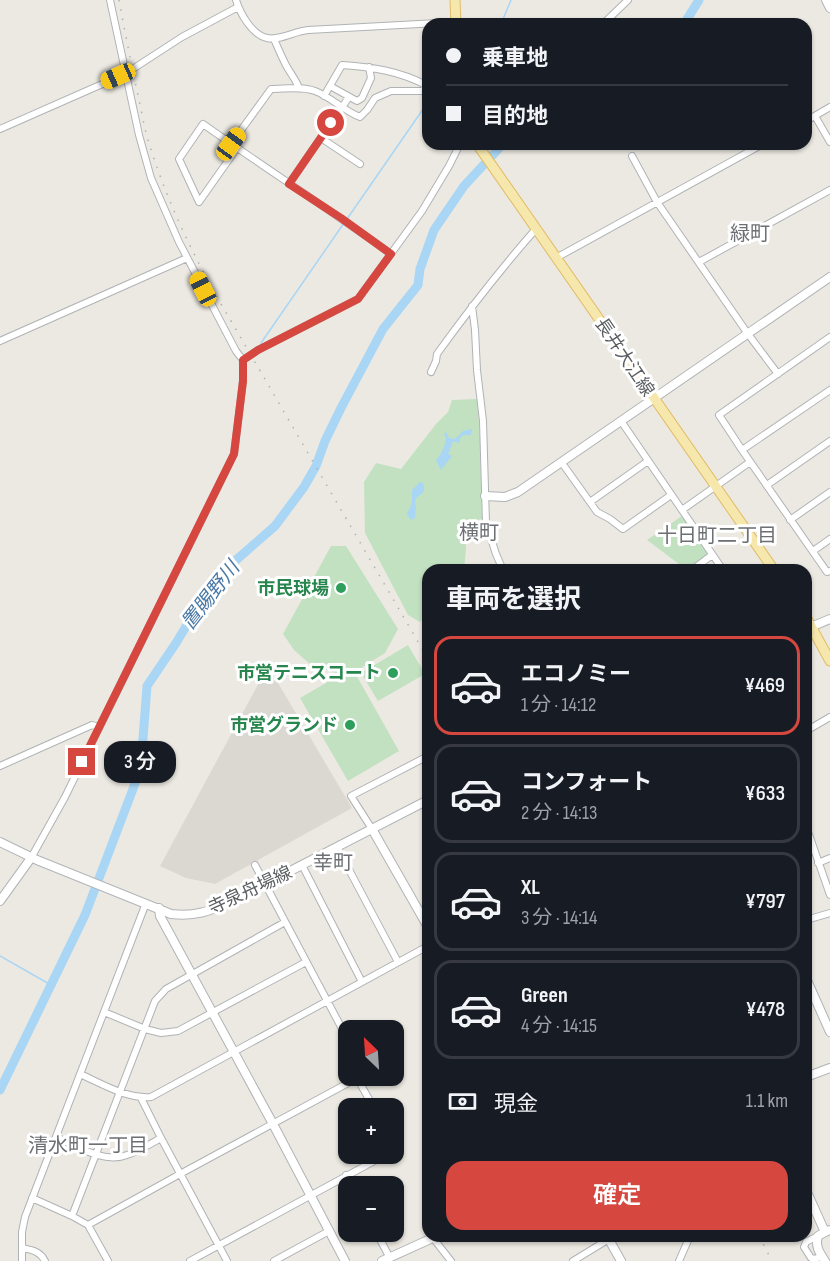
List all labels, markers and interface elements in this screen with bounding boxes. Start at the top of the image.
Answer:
text: 乗車地 [482,45,548,72]
car [98,60,138,92]
text: 目的地 [482,103,548,130]
route start [317,109,344,136]
car [213,124,249,164]
district label: 緑町 [730,222,770,246]
car [187,269,219,309]
street label: 長井大江線 [591,314,658,400]
district label: 横町 [459,521,499,545]
district label: 十日町二丁目 [657,524,777,548]
water label: 置賜野川 [177,555,246,635]
place label: 市民球場 [257,578,329,599]
marker: 市民球場 [334,581,348,595]
text: 車両を選択 [446,584,581,616]
icon: car [449,659,503,713]
text: エコノミー [521,661,631,688]
place label: 市営テニスコート [237,663,381,684]
marker: 市営テニスコート [386,666,400,680]
text: ¥469 [744,672,785,699]
text: 1 分 · 14:12 [521,693,596,717]
place label: 市営グランド [230,715,338,736]
marker: 市営グランド [343,718,357,732]
callout: 3 分 [103,741,175,783]
route end [68,748,95,775]
text: 3 分 [124,750,156,774]
icon: car [449,767,503,821]
text: コンフォート [521,769,652,796]
text: ¥633 [745,780,785,807]
text: 2 分 · 14:13 [521,801,597,825]
district label: 幸町 [313,851,353,875]
street label: 寺泉舟場線 [205,862,295,919]
text: XL [521,874,540,901]
icon: car [449,875,503,929]
text: ¥797 [745,888,785,915]
text: 3 分 · 14:14 [521,906,597,930]
text: Green [521,982,568,1009]
icon: car [449,983,503,1037]
text: ¥478 [745,996,785,1023]
text: 4 分 · 14:15 [521,1014,597,1038]
north arrow [338,1020,404,1086]
map controls [338,1020,404,1242]
icon: cash [446,1085,479,1118]
text: 1.1 km [746,1089,788,1113]
text: 現金 [494,1091,538,1118]
button: + [338,1098,404,1164]
district label: 清水町一丁目 [28,1134,148,1158]
button: 確定 [446,1161,788,1230]
button: − [338,1176,404,1242]

